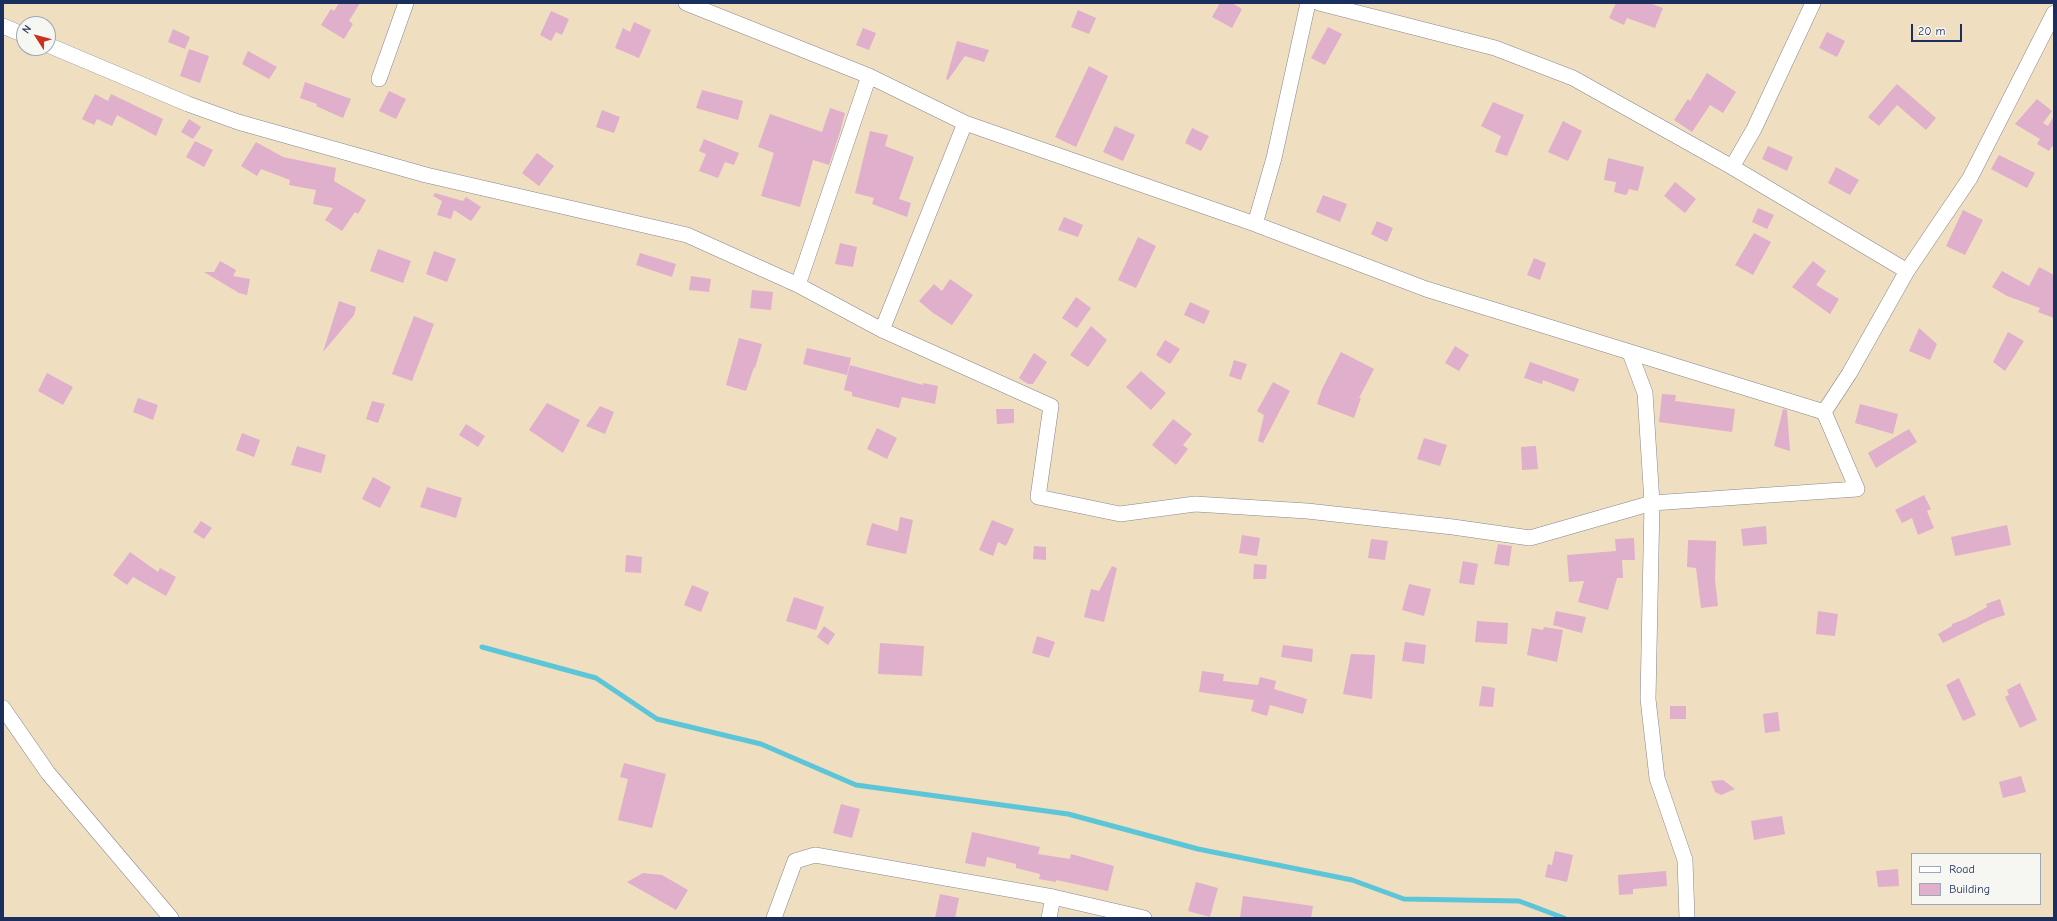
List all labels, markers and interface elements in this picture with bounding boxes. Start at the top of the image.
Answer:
north arrow [16,16,56,56]
scale bar [1913,16,1964,42]
text: N [19,23,34,36]
text: 20 m [1918,24,1946,38]
legend [1911,853,2041,905]
text: Road [1949,862,1975,876]
text: Building [1949,882,1990,896]

